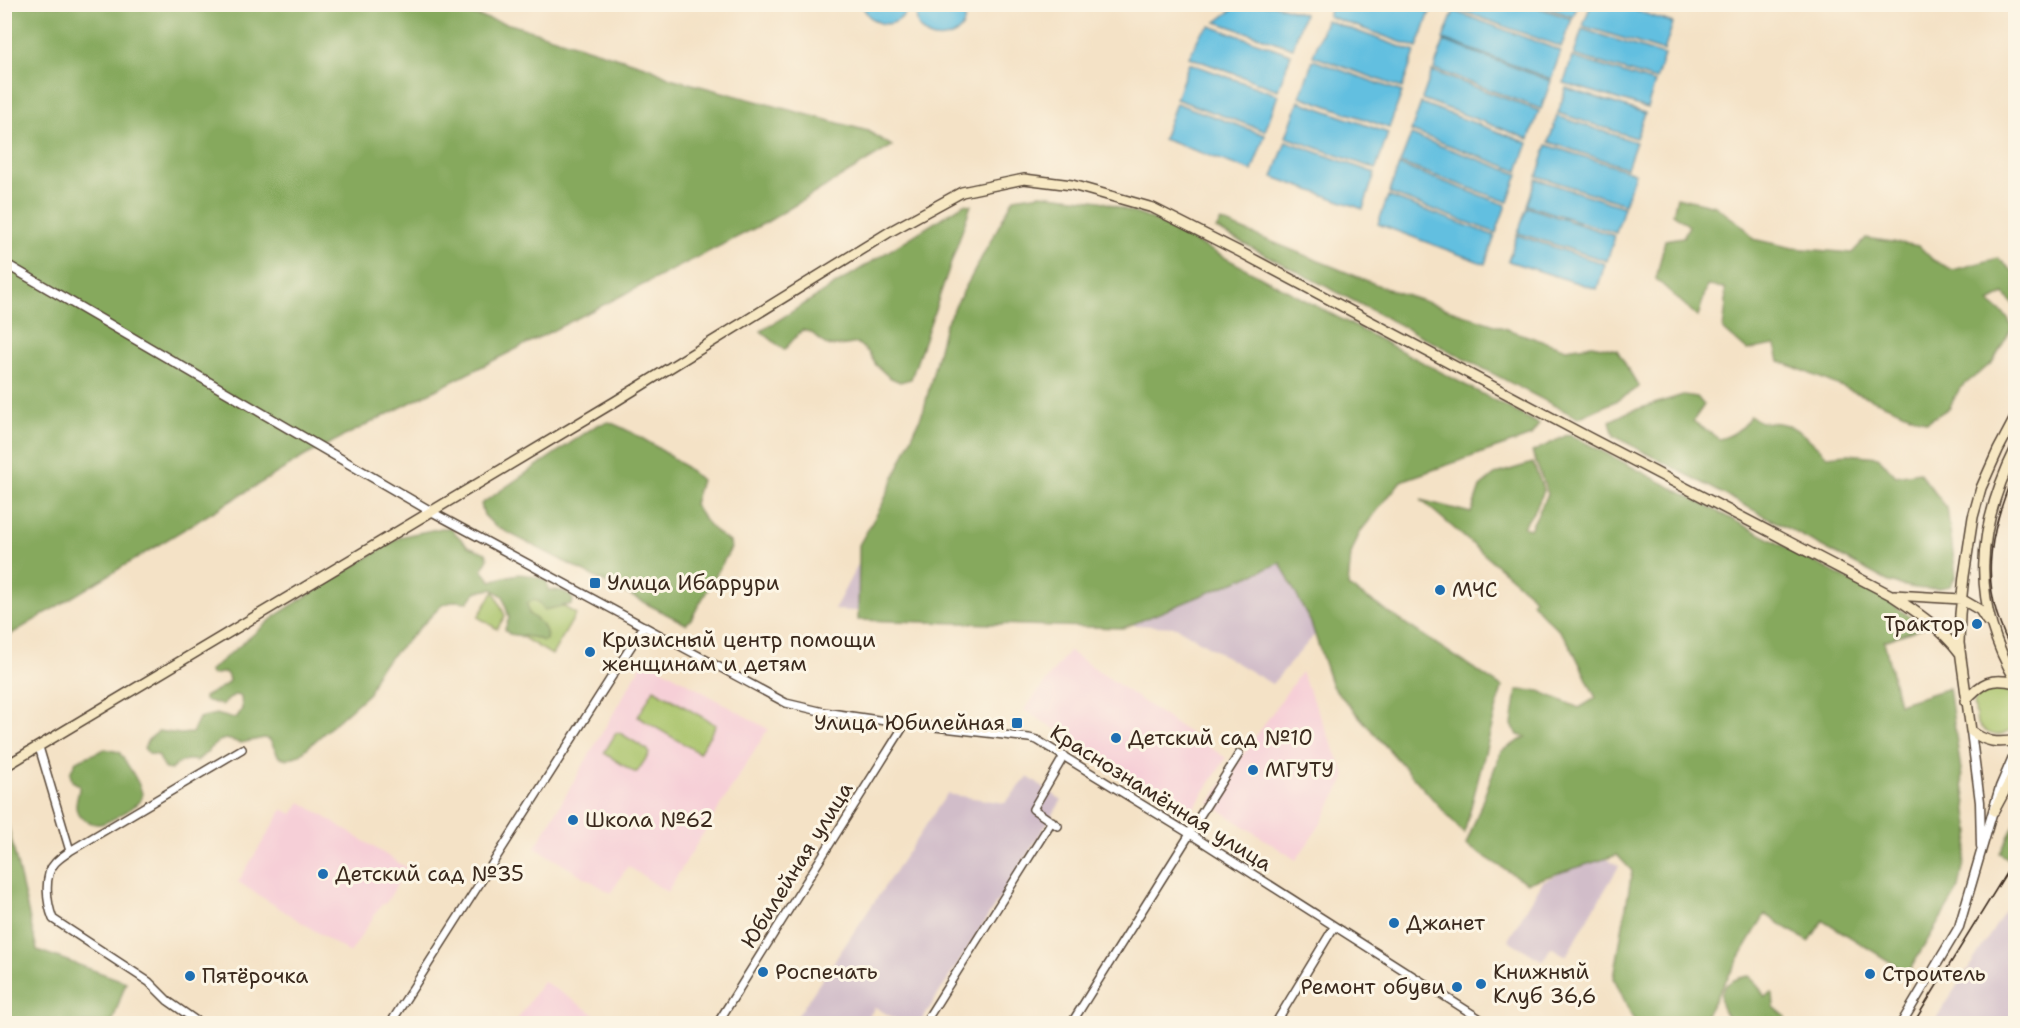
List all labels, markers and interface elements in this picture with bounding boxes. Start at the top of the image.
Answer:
place label: Улица Ибаррури [607,569,780,597]
marker: Улица Ибаррури [588,576,602,590]
place label: МЧС [1452,576,1498,604]
marker: МЧС [1433,583,1447,597]
place label: Трактор [1883,610,1965,638]
marker: Трактор [1970,617,1984,631]
place label: Кризисный центр помощи женщинам и детям [602,626,876,678]
marker: Кризисный центр помощи женщинам и детям [583,645,597,659]
place label: Улица Юбилейная [814,709,1005,737]
marker: Улица Юбилейная [1010,716,1024,730]
street label: Краснознамённая улица [1045,718,1277,878]
place label: Детский сад №10 [1128,724,1313,752]
marker: Детский сад №10 [1109,731,1123,745]
place label: МГУТУ [1265,756,1334,784]
marker: МГУТУ [1246,763,1260,777]
street label: Юбилейная улица [735,777,859,953]
place label: Школа №62 [585,806,714,834]
marker: Школа №62 [566,813,580,827]
place label: Детский сад №35 [335,860,524,888]
marker: Детский сад №35 [316,867,330,881]
place label: Джанет [1406,909,1485,937]
marker: Джанет [1387,916,1401,930]
place label: Роспечать [775,958,878,986]
place label: Книжный Клуб 36,6 [1493,958,1596,1010]
place label: Строитель [1882,960,1986,988]
place label: Пятёрочка [202,962,308,990]
marker: Роспечать [756,965,770,979]
marker: Строитель [1863,967,1877,981]
marker: Пятёрочка [183,969,197,983]
place label: Ремонт обуви [1300,973,1445,1001]
marker: Книжный Клуб 36,6 [1474,977,1488,991]
marker: Ремонт обуви [1450,980,1464,994]

